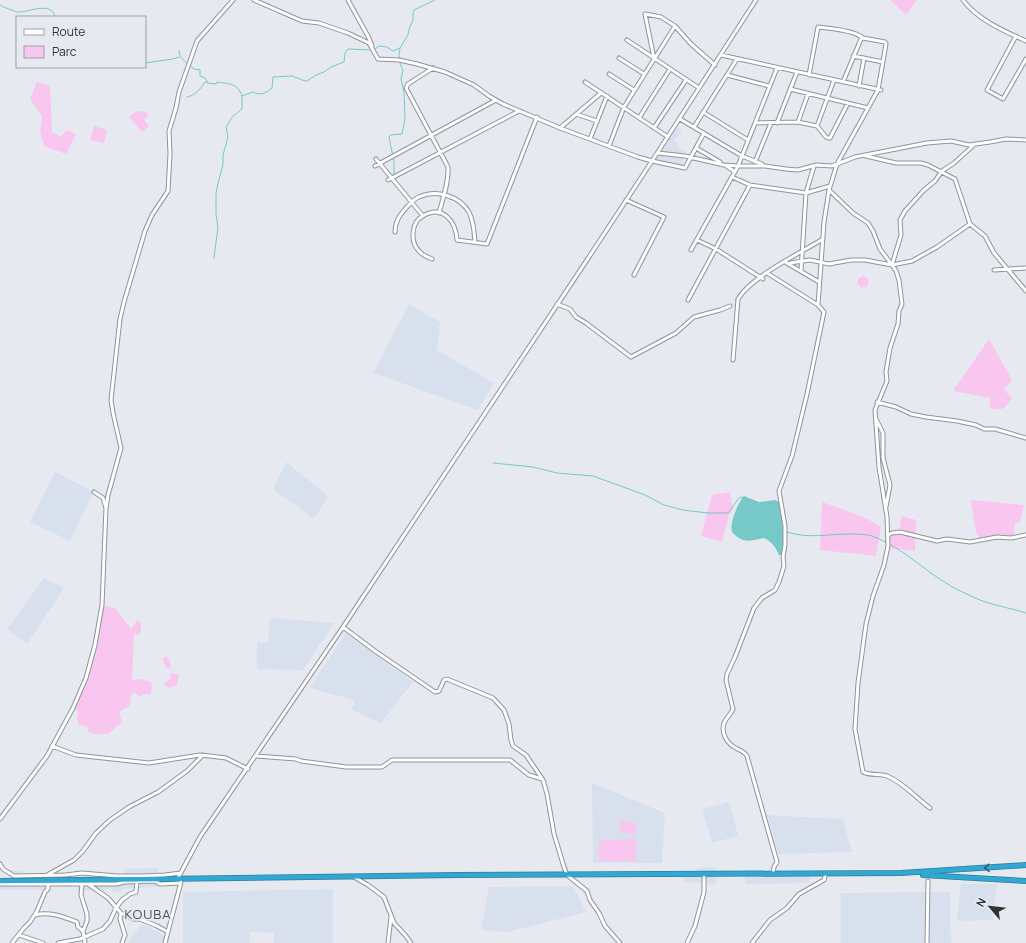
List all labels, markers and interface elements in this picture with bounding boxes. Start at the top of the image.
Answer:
legend [16,16,146,68]
text: Route [52,23,85,40]
text: Parc [52,43,77,60]
one-way arrow [984,864,990,872]
north arrow [970,887,1010,927]
text: N [972,895,989,909]
district label: KOUBA [124,905,172,923]

